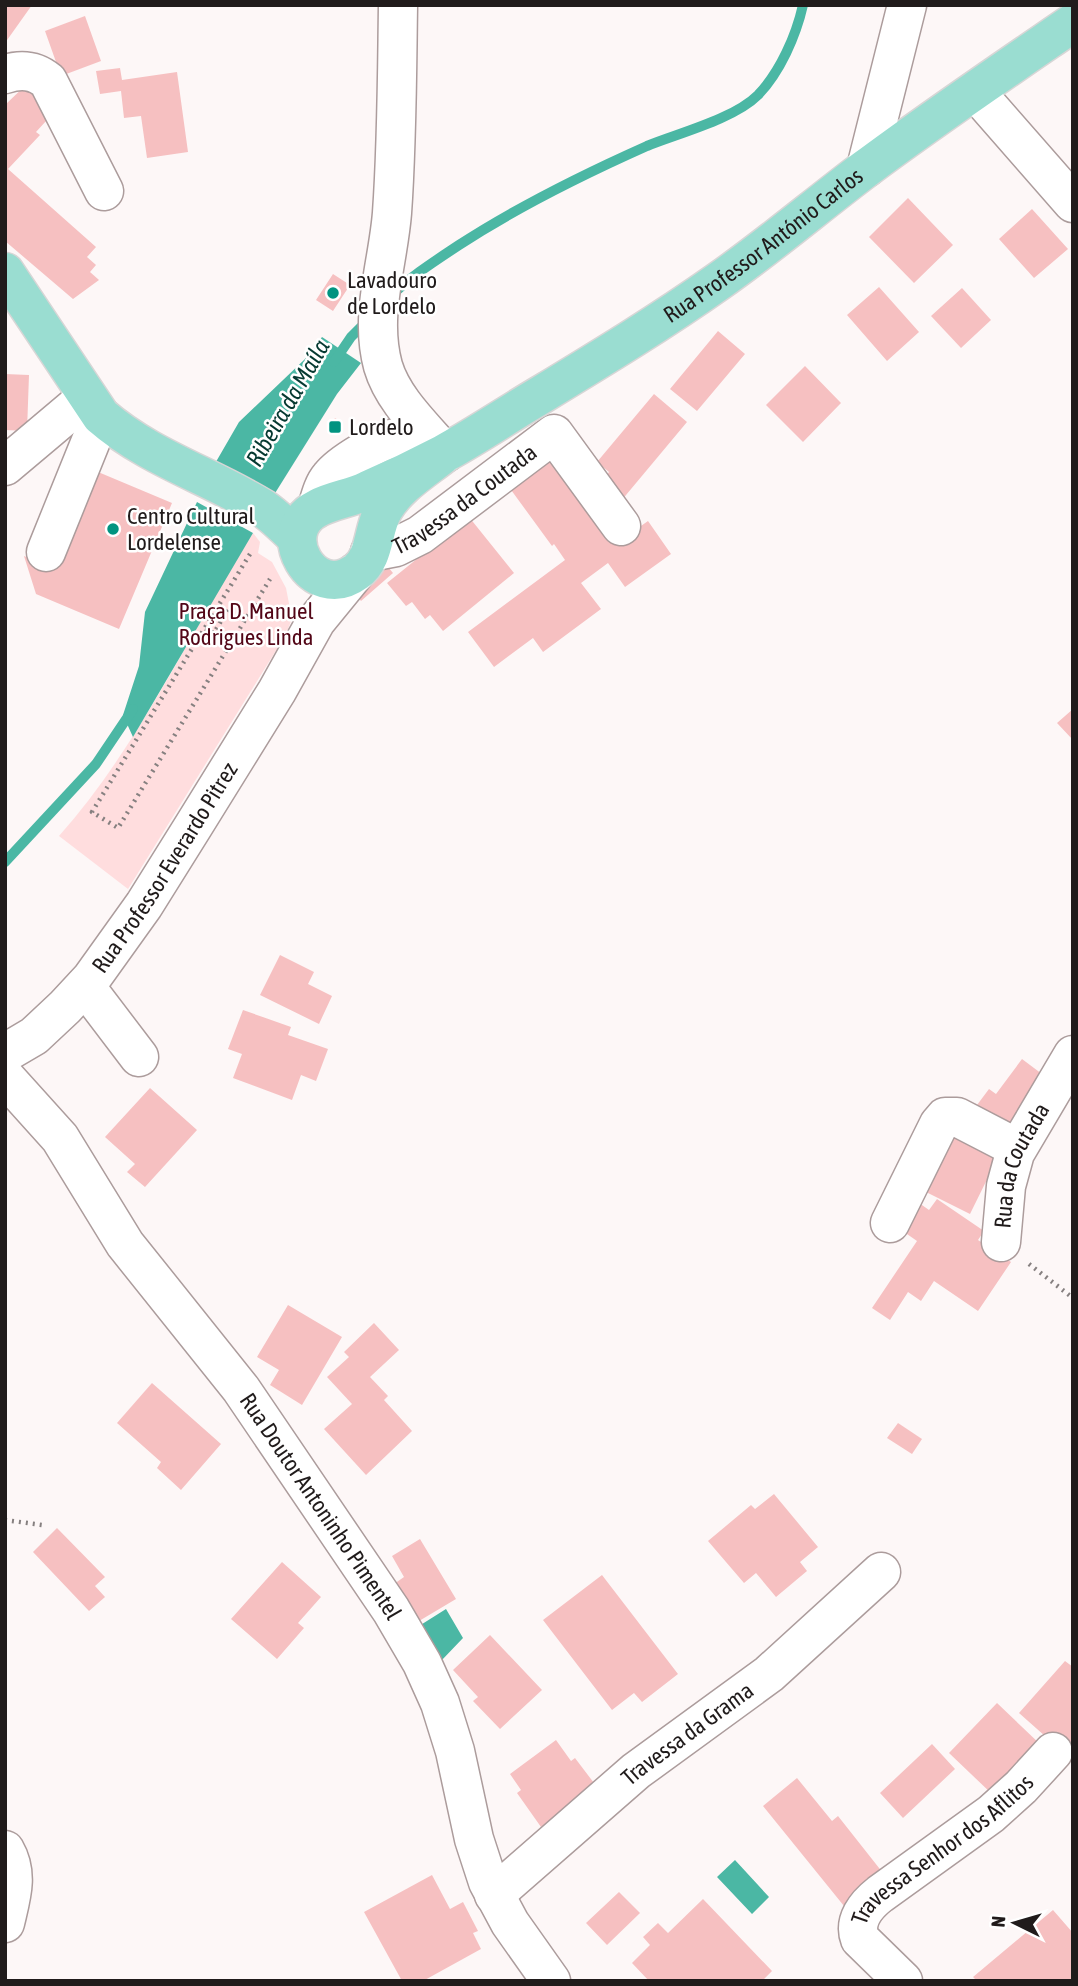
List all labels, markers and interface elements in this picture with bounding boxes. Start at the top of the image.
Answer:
street label: Rua Professor António Carlos [659,163,868,328]
place label: Lavadouro de Lordelo [347,267,437,319]
marker: Lavadouro de Lordelo [325,285,341,301]
water label: Ribeira da Maíla [240,335,335,471]
place label: Lordelo [349,414,414,440]
marker: Lordelo [327,419,343,435]
street label: Travessa da Coutada [388,439,542,560]
place label: Centro Cultural Lordelense [127,503,255,555]
marker: Centro Cultural Lordelense [105,521,121,537]
park label: Praça D. Manuel Rodrigues Linda [178,598,314,650]
street label: Rua Professor Everardo Pitrez [87,758,243,978]
street label: Rua da Coutada [989,1098,1055,1229]
street label: Rua Doutor Antoninho Pimentel [235,1388,407,1624]
street label: Travessa da Grama [616,1677,758,1791]
street label: Travessa Senhor dos Aflitos [846,1769,1039,1928]
north arrow [980,1888,1050,1958]
text: N [987,1915,1010,1928]

